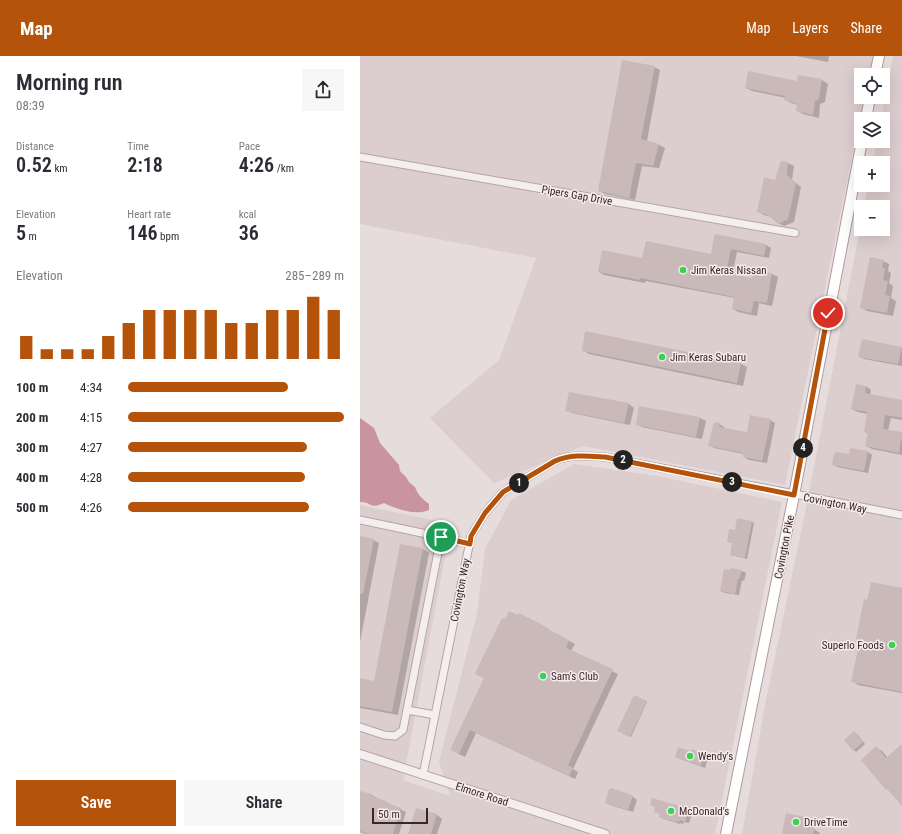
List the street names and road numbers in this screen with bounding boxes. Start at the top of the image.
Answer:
street label: Pipers Gap Drive [540,183,613,208]
street label: Covington Way [802,491,868,516]
street label: Covington Pike [772,514,797,580]
street label: Covington Way [448,557,473,623]
street label: Elmore Road [454,780,510,809]

